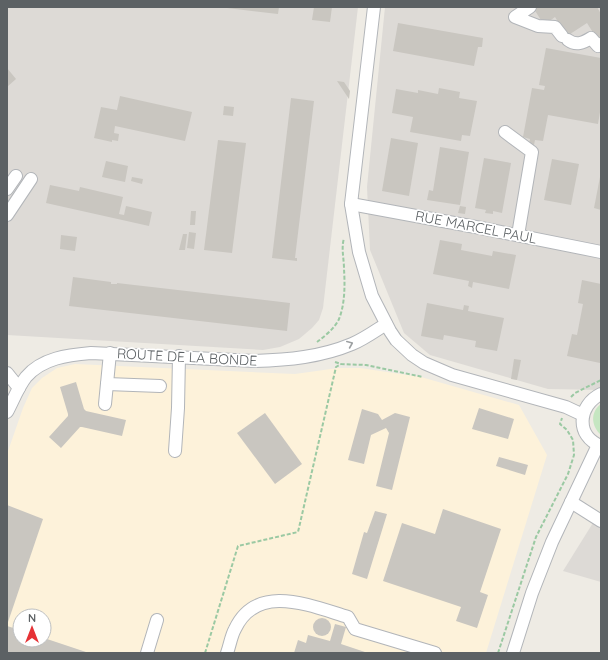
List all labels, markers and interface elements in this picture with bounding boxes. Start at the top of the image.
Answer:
street label: RUE MARCEL PAUL [414,206,539,248]
one-way arrow [346,341,354,349]
street label: ROUTE DE LA BONDE [116,344,258,370]
north arrow [12,608,52,648]
text: N [28,611,36,625]

